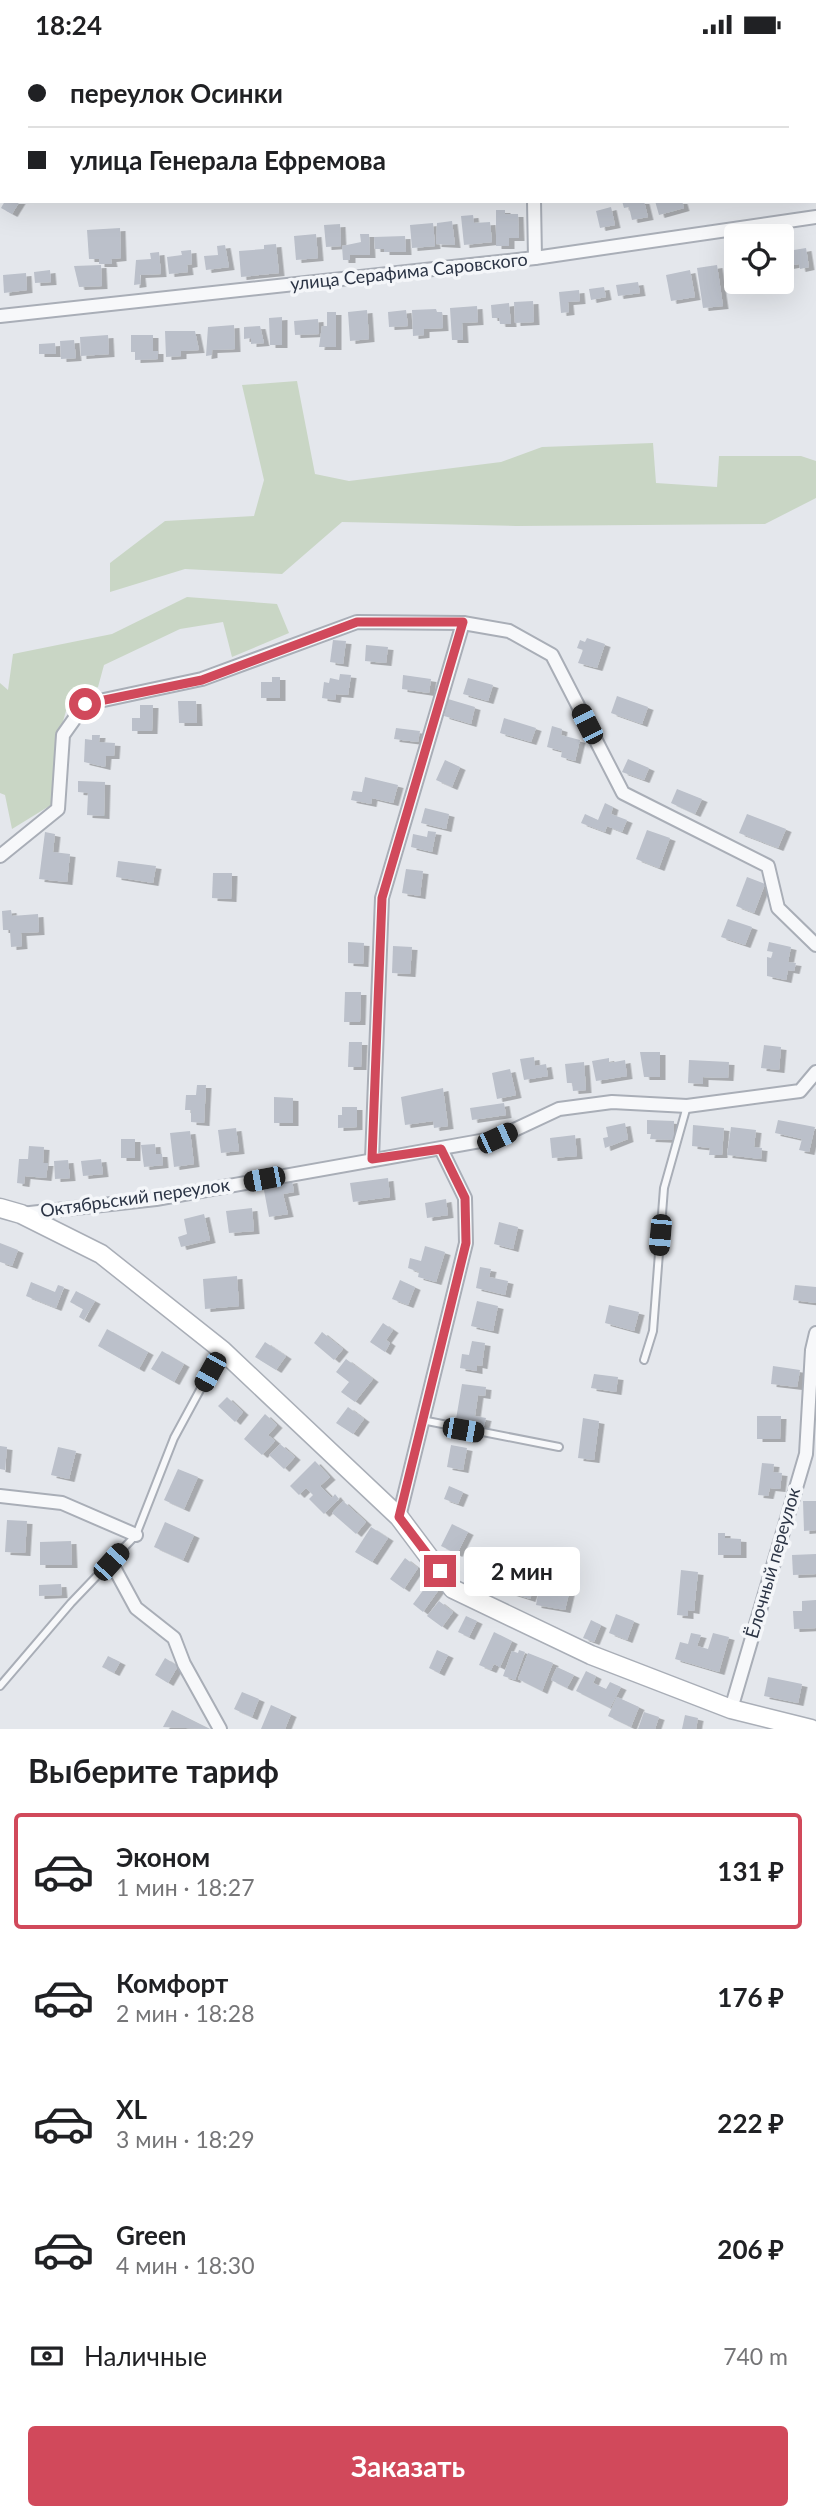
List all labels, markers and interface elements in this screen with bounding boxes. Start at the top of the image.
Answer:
text: 18:24 [35,9,102,41]
text: переулок Осинки [70,77,283,109]
text: улица Генерала Ефремова [70,144,386,176]
map controls [724,224,794,294]
button: locate [724,224,794,294]
street label: улица Серафима Саровского [289,248,529,294]
route start [69,688,101,720]
car [569,701,606,747]
car [474,1120,521,1156]
car [242,1165,287,1193]
street label: Октябрьский переулок [39,1173,232,1221]
car [648,1213,673,1257]
car [191,1349,230,1395]
car [441,1416,486,1444]
street label: Ёлочный переулок [740,1484,804,1641]
car [90,1539,133,1585]
callout: 2 мин [464,1547,580,1595]
route end [424,1555,456,1587]
text: 2 мин [491,1557,553,1585]
text: Выберите тариф [28,1751,279,1790]
icon: car [32,1840,95,1903]
text: Эконом [116,1841,210,1873]
text: 131 ₽ [717,1855,784,1887]
text: 1 мин · 18:27 [116,1873,255,1901]
icon: car [32,1966,95,2029]
text: Комфорт [116,1967,228,1999]
text: 176 ₽ [717,1981,784,2013]
text: 2 мин · 18:28 [116,1999,255,2027]
icon: car [32,2092,95,2155]
text: XL [116,2093,147,2125]
text: 222 ₽ [717,2107,784,2139]
text: 3 мин · 18:29 [116,2125,255,2153]
icon: car [32,2218,95,2281]
text: Green [116,2219,186,2251]
text: 206 ₽ [717,2233,784,2265]
text: 4 мин · 18:30 [116,2251,255,2279]
icon: cash [28,2337,66,2375]
text: Наличные [84,2340,207,2372]
text: 740 m [723,2342,788,2370]
button: Заказать [28,2426,788,2506]

